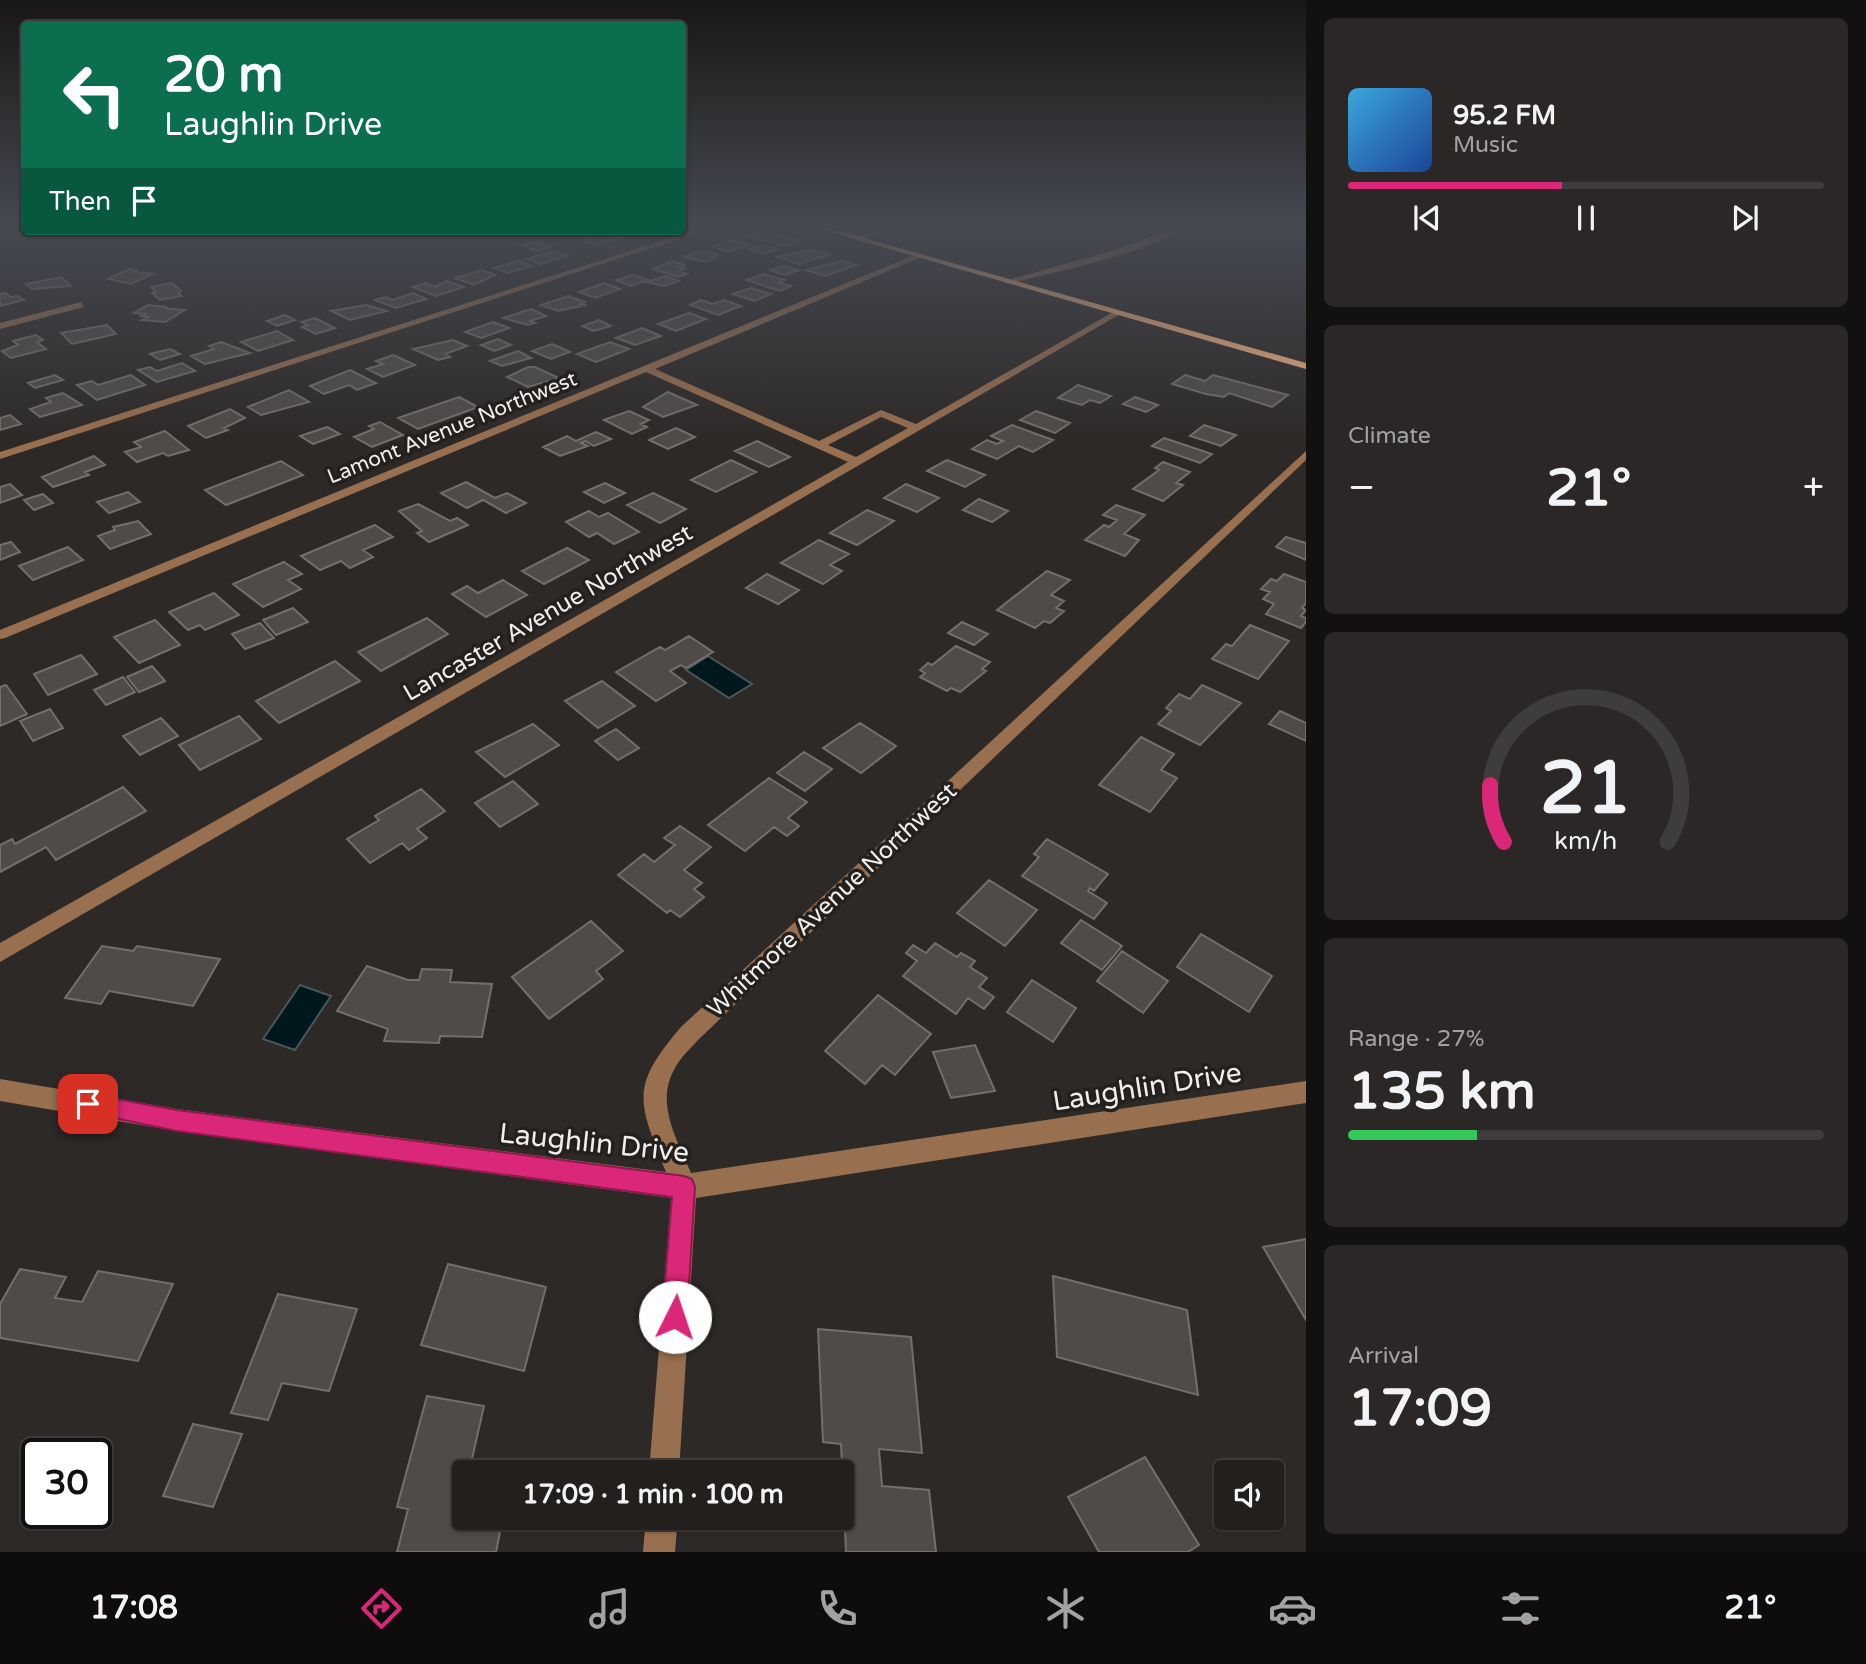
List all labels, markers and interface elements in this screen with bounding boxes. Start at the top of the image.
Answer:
text: 20 m [164,46,283,105]
icon: left [49,49,140,140]
text: 95.2 FM [1453,100,1556,131]
text: Laughlin Drive [164,106,382,144]
text: Music [1453,131,1518,159]
icon: arrive [125,182,163,220]
text: Then [49,186,111,217]
icon: previous [1408,199,1446,237]
icon: pause [1567,199,1605,237]
icon: next [1726,199,1764,237]
street label: Lamont Avenue Northwest [324,366,580,490]
text: Climate [1348,422,1431,450]
text: 21° [1546,457,1631,520]
text: − [1348,465,1375,511]
text: + [1803,465,1824,511]
street label: Lancaster Avenue Northwest [398,518,698,708]
text: 21 [1540,745,1632,833]
street label: Whitmore Avenue Northwest [701,777,963,1023]
text: km/h [1555,826,1617,856]
text: Range · 27% [1348,1025,1484,1053]
street label: Laughlin Drive [1050,1055,1244,1119]
text: 135 km [1348,1060,1536,1123]
pin [58,1074,118,1134]
icon: arrive [69,1085,107,1123]
street label: Laughlin Drive [497,1116,691,1170]
position arrow [638,1280,712,1354]
text: Arrival [1348,1342,1419,1370]
text: 17:09 [1348,1377,1492,1440]
speed limit sign: 30 [21,1438,112,1529]
map controls [1214,1460,1284,1530]
button: sound [1214,1460,1284,1530]
text: 17:09 · 1 min · 100 m [522,1479,784,1510]
icon: directions [357,1584,406,1633]
icon: music [585,1584,634,1633]
icon: phone [813,1584,862,1633]
icon: climate [1041,1584,1090,1633]
icon: car [1268,1584,1317,1633]
icon: filters [1496,1584,1545,1633]
text: 17:08 [89,1589,178,1627]
text: 21° [1724,1589,1776,1627]

